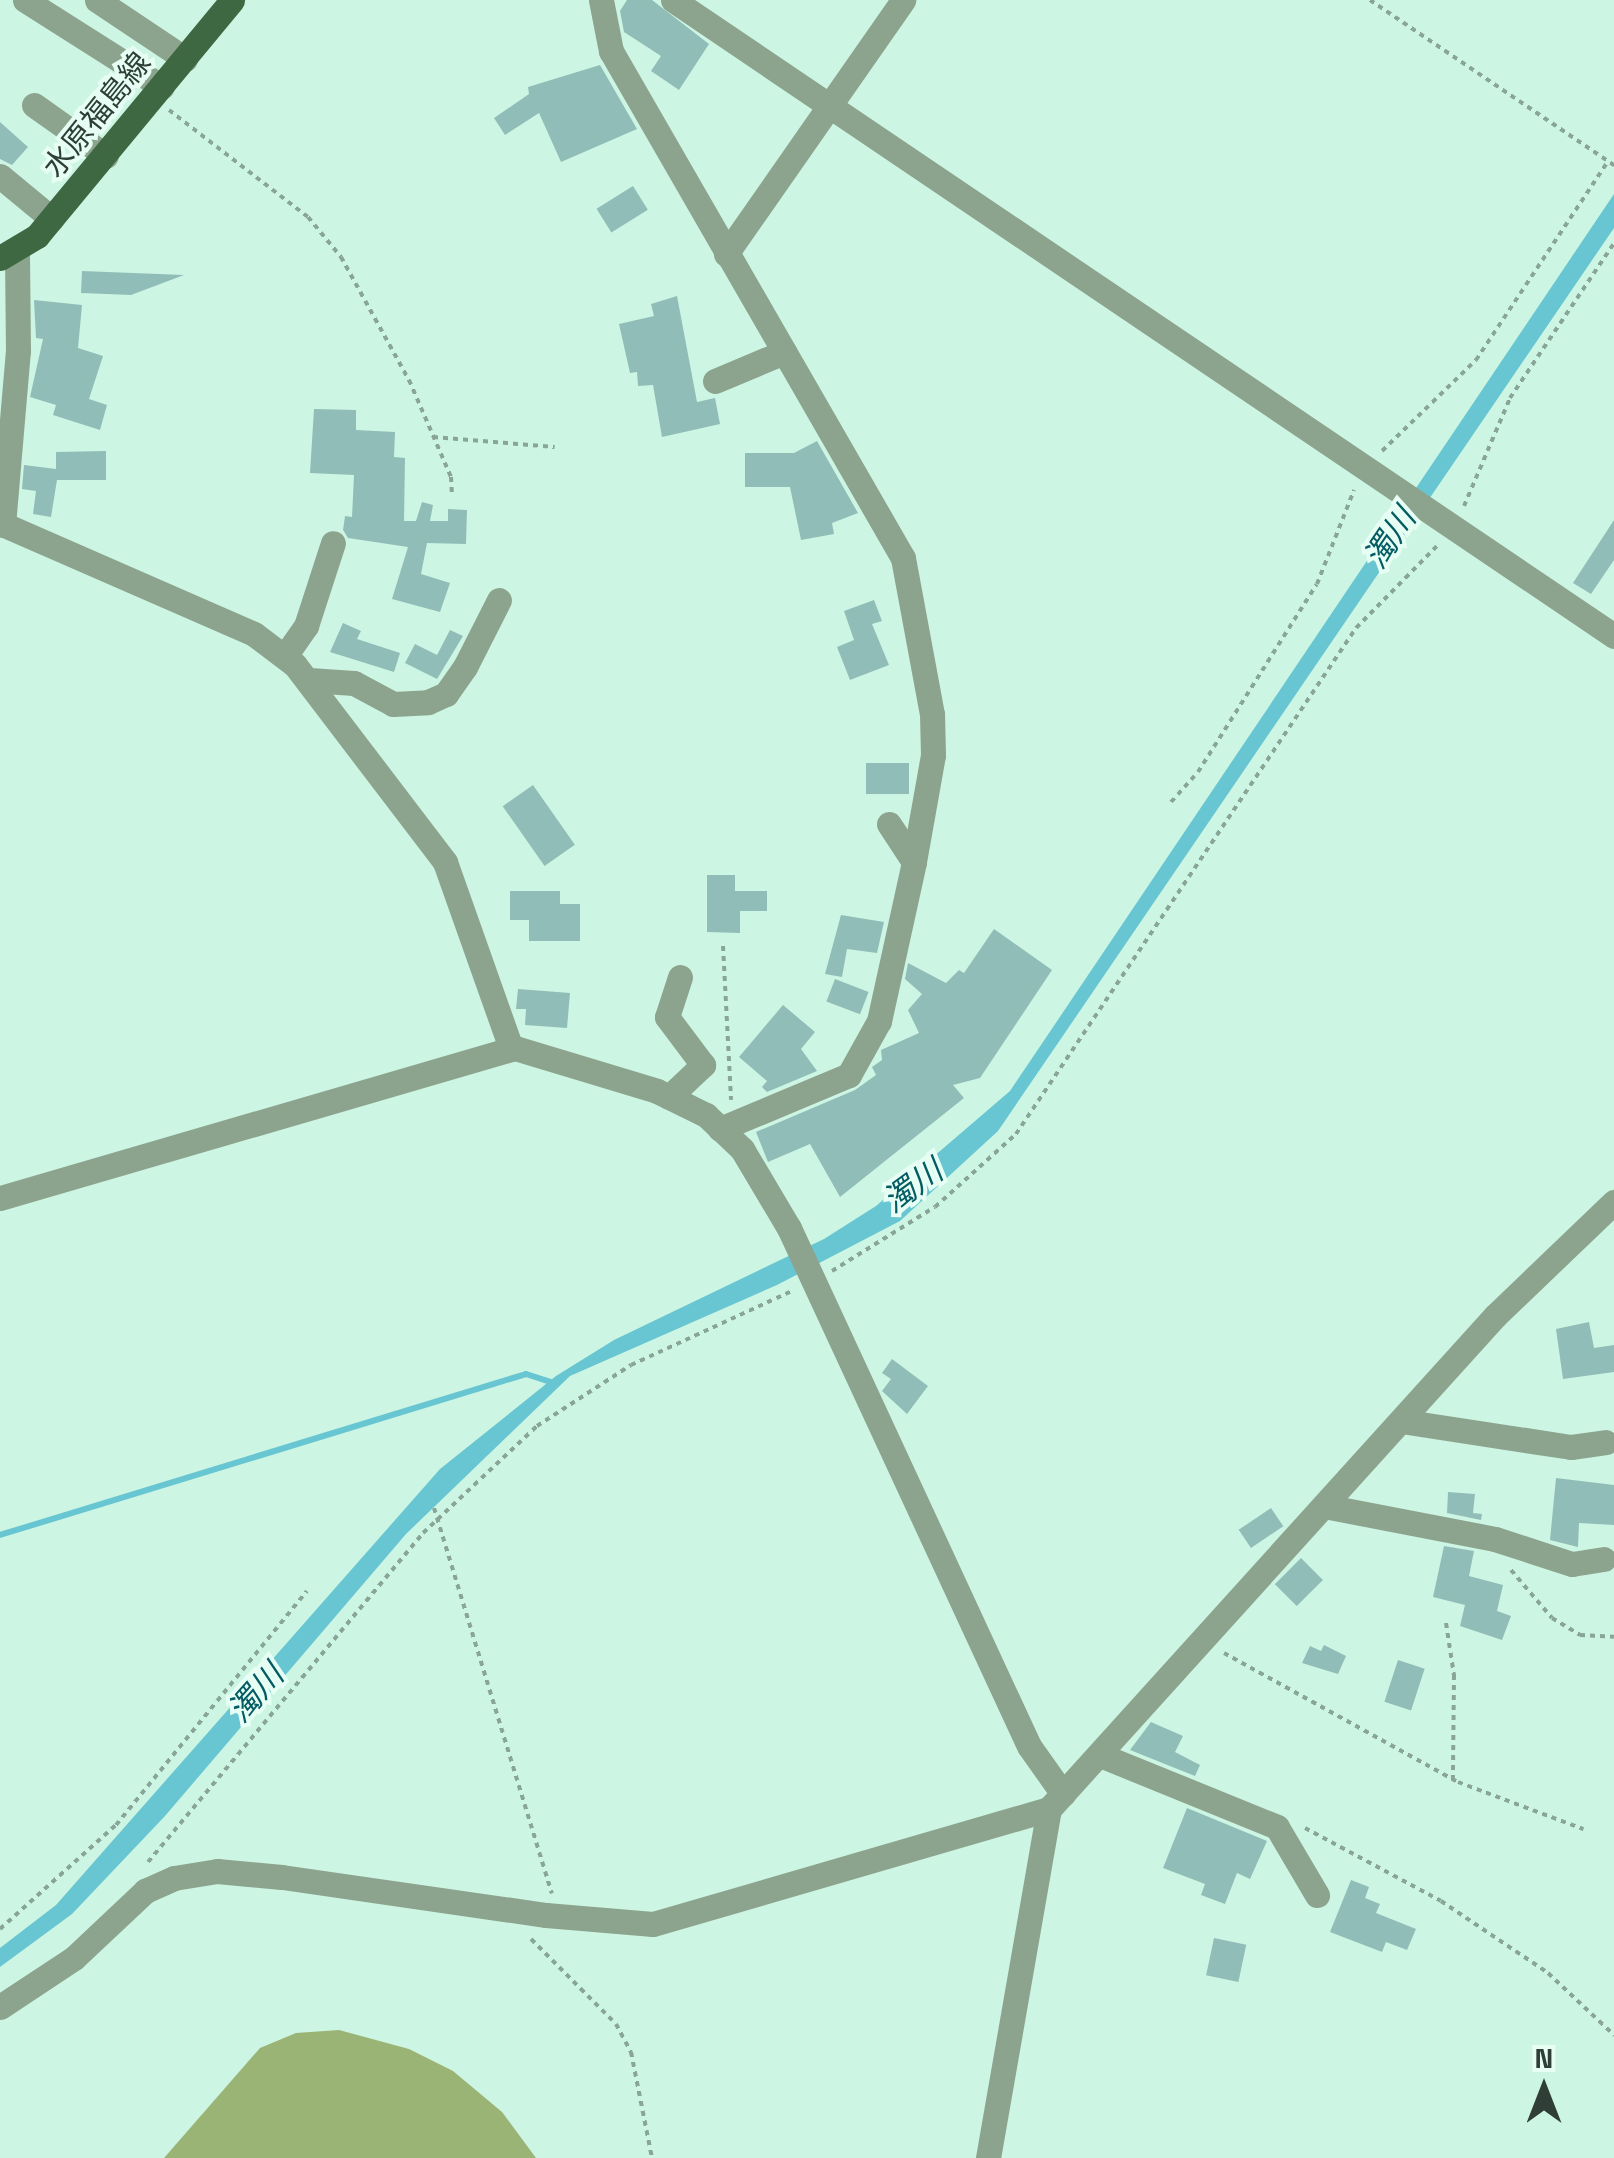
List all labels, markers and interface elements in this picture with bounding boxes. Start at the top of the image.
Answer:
street label: 水原福島線 [36,45,158,185]
water label: 濁川 [1356,501,1424,575]
water label: 濁川 [876,1152,950,1220]
water label: 濁川 [220,1656,292,1730]
north arrow [1494,2038,1594,2138]
text: N [1535,2040,1553,2076]

